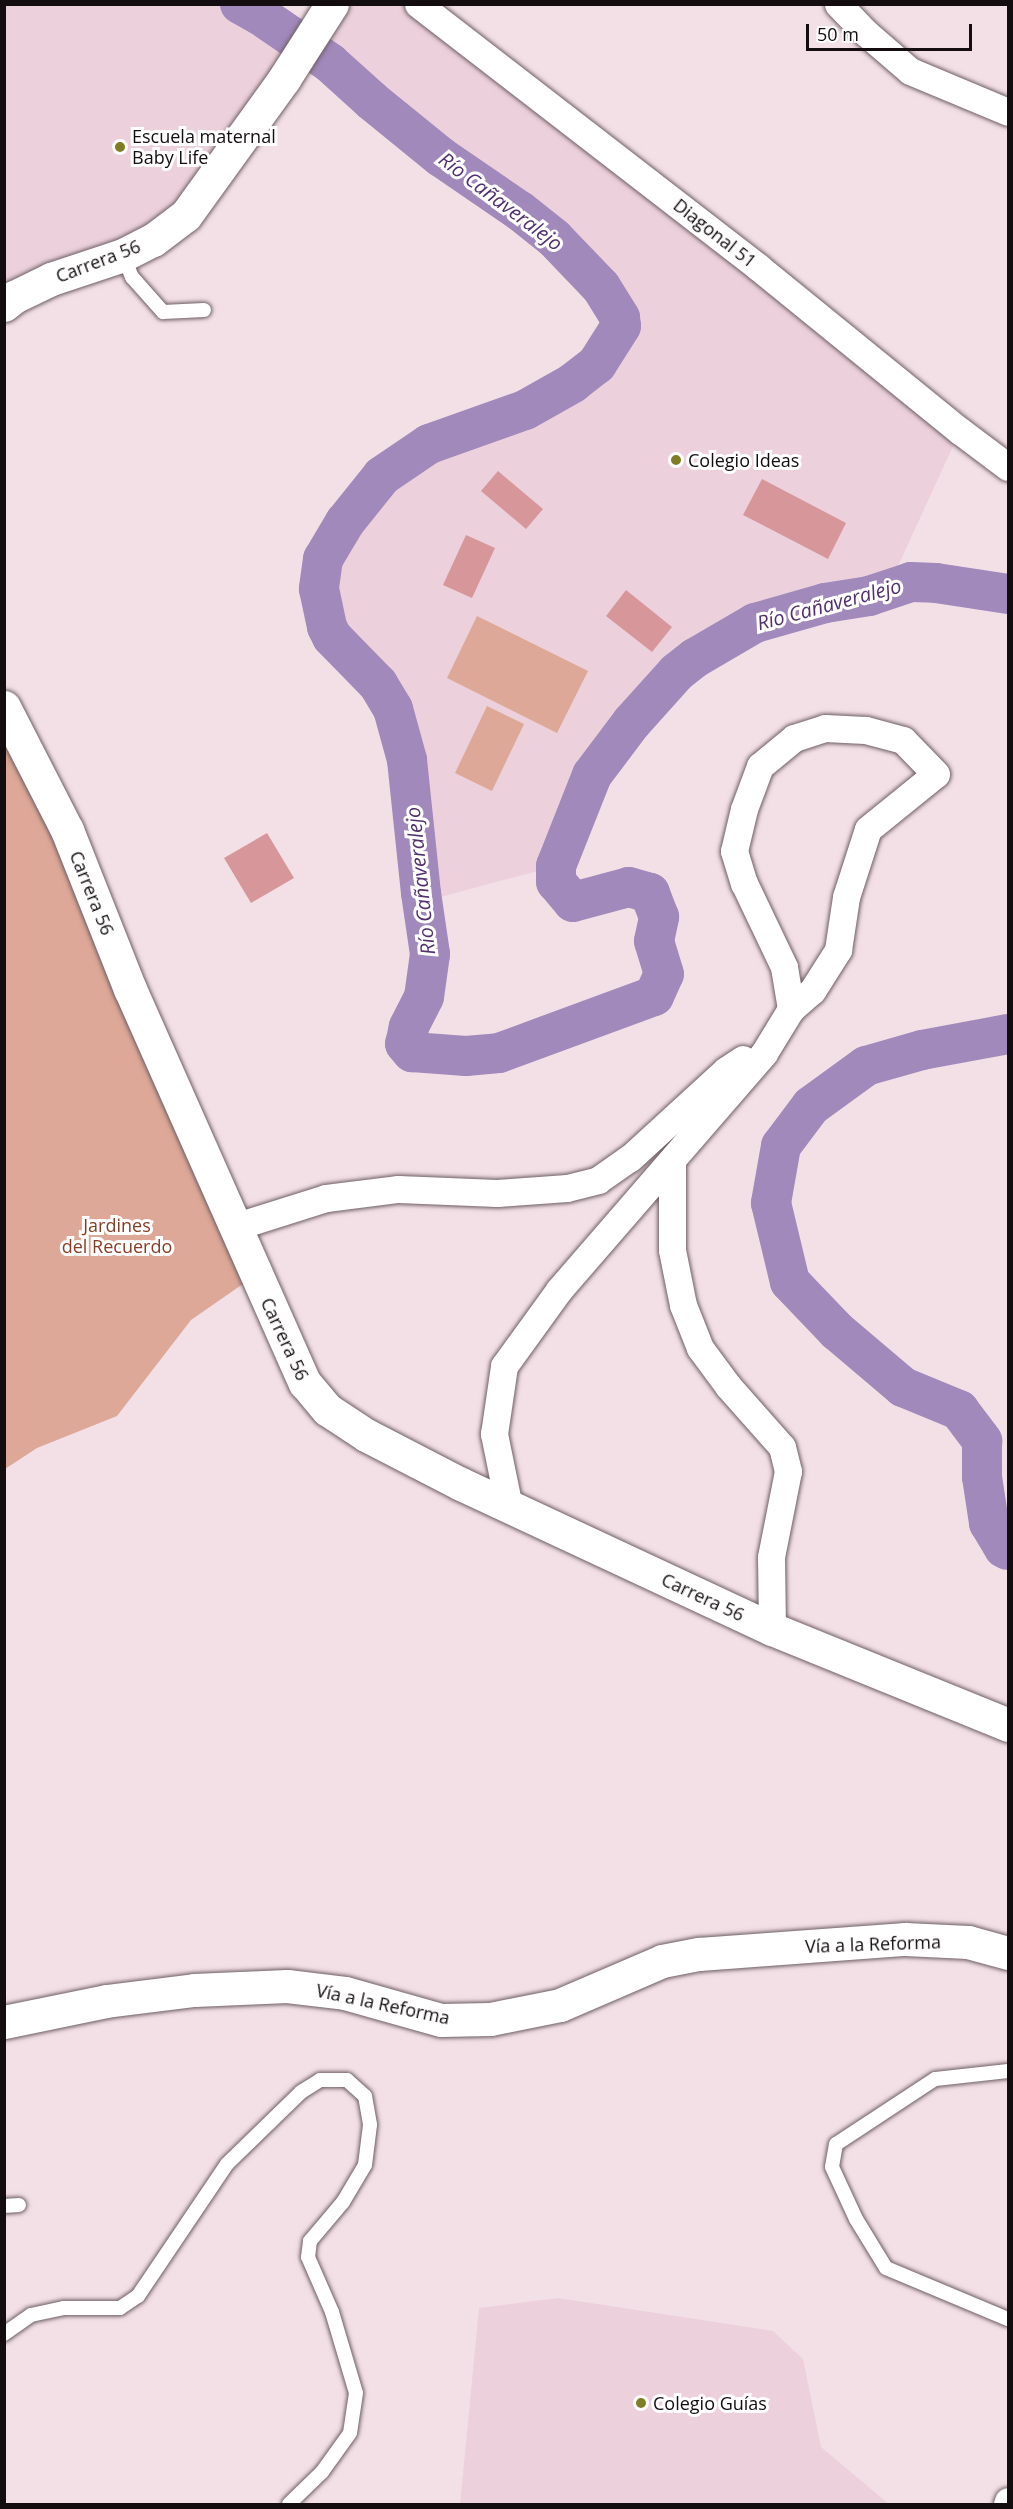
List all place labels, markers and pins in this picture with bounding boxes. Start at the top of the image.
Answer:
place label: Escuela maternal Baby Life [132,126,276,168]
marker: Escuela maternal Baby Life [113,140,127,154]
place label: Colegio Ideas [688,449,799,471]
marker: Colegio Ideas [669,453,683,467]
place label: Colegio Guías [653,2392,767,2414]
marker: Colegio Guías [634,2396,648,2410]

